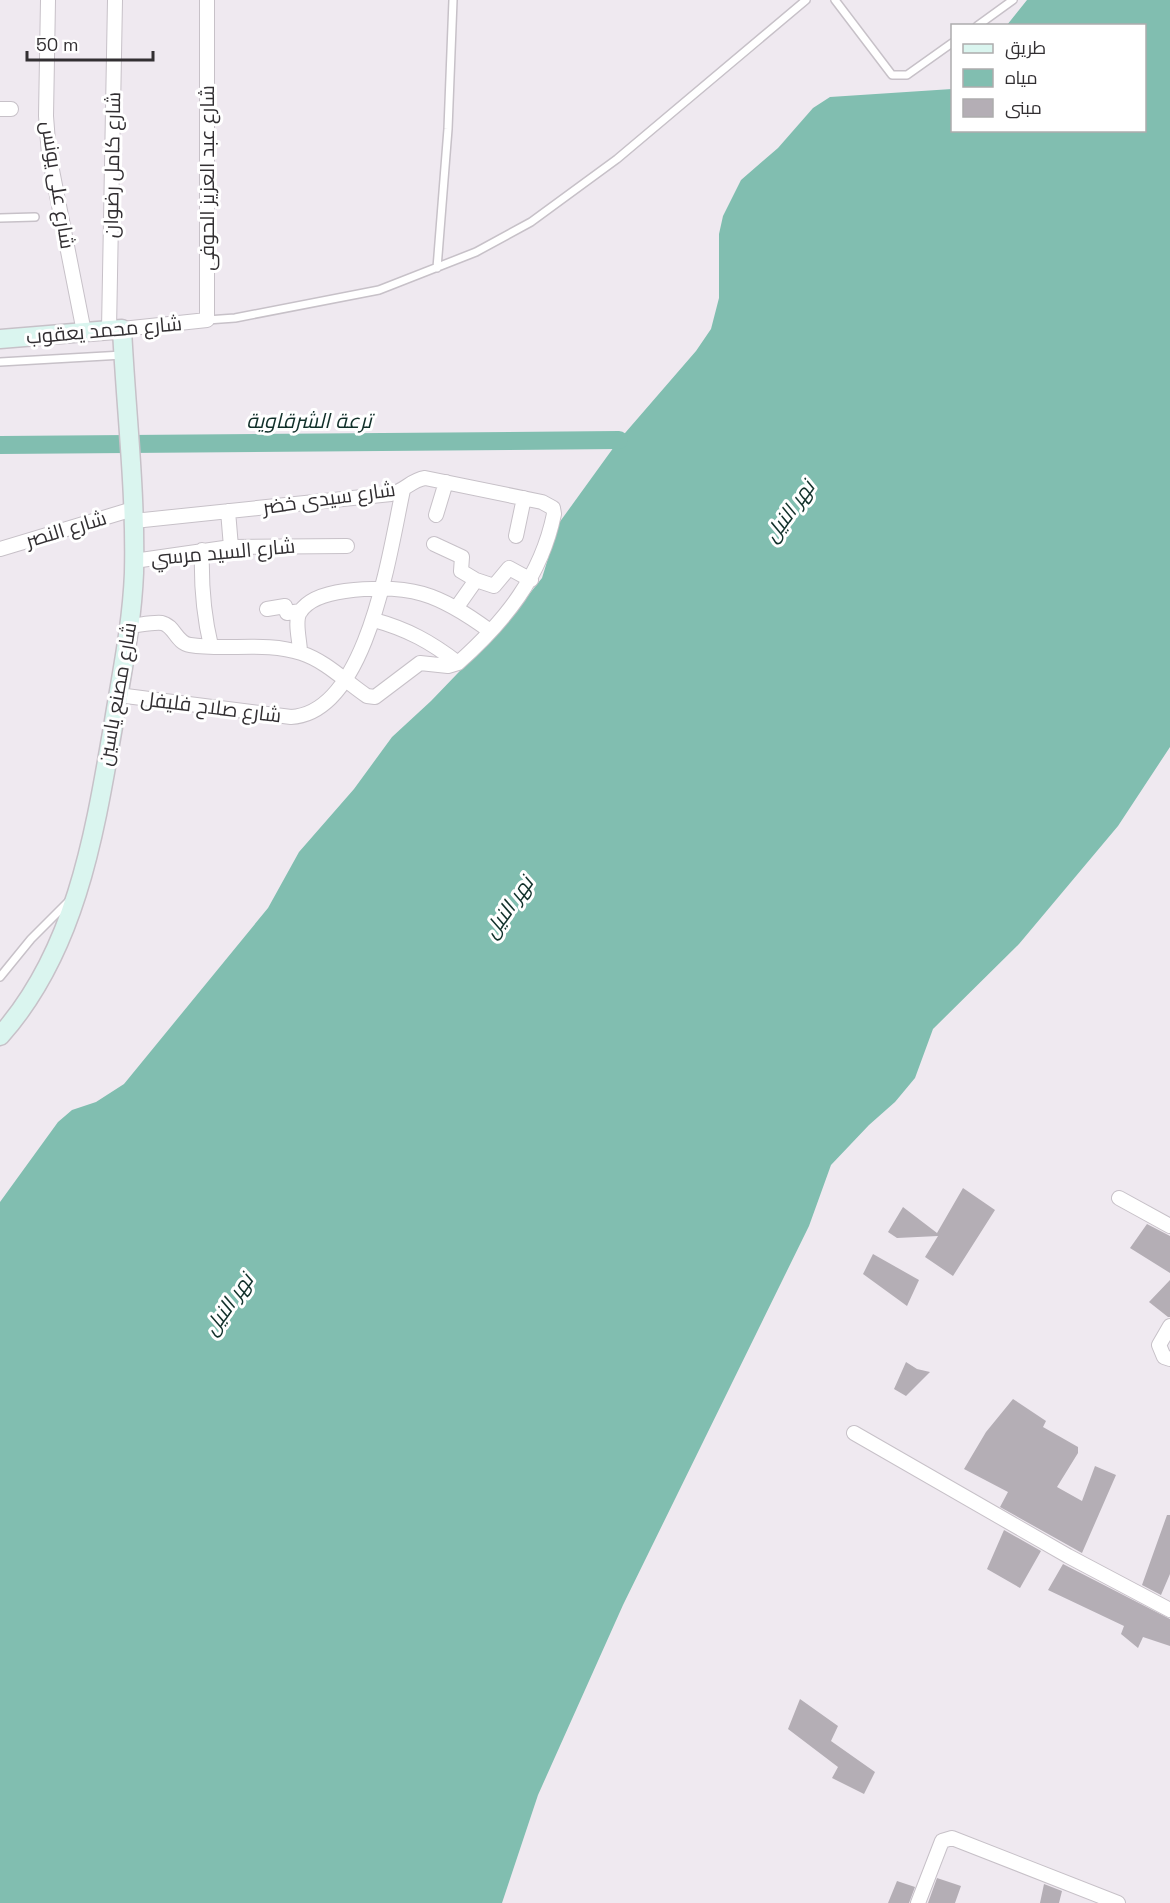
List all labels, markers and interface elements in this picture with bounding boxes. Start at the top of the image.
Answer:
scale bar [27,24,153,62]
legend [951,24,1146,132]
text: 50 m [36,33,78,56]
text: طريق [1005,36,1046,60]
text: مياه [1005,66,1038,89]
street label: شارع عبد العزيز الحوفى [194,85,221,271]
street label: شارع كامل رضوان [98,92,127,238]
text: مبنى [1005,96,1042,119]
street label: شارع على يونس [34,119,81,251]
street label: شارع محمد يعقوب [25,310,183,351]
water label: ترعة الشرقاوية [246,407,375,434]
water label: نهر النيل [758,473,822,547]
street label: شارع سيدى خضر [260,476,397,521]
street label: شارع النصر [22,504,110,555]
street label: شارع السيد مرسي [150,533,296,573]
street label: شارع مصنع ياسين [92,620,143,768]
street label: شارع صلاح فليفل [139,685,283,730]
water label: نهر النيل [477,869,540,943]
water label: نهر النيل [197,1266,260,1340]

